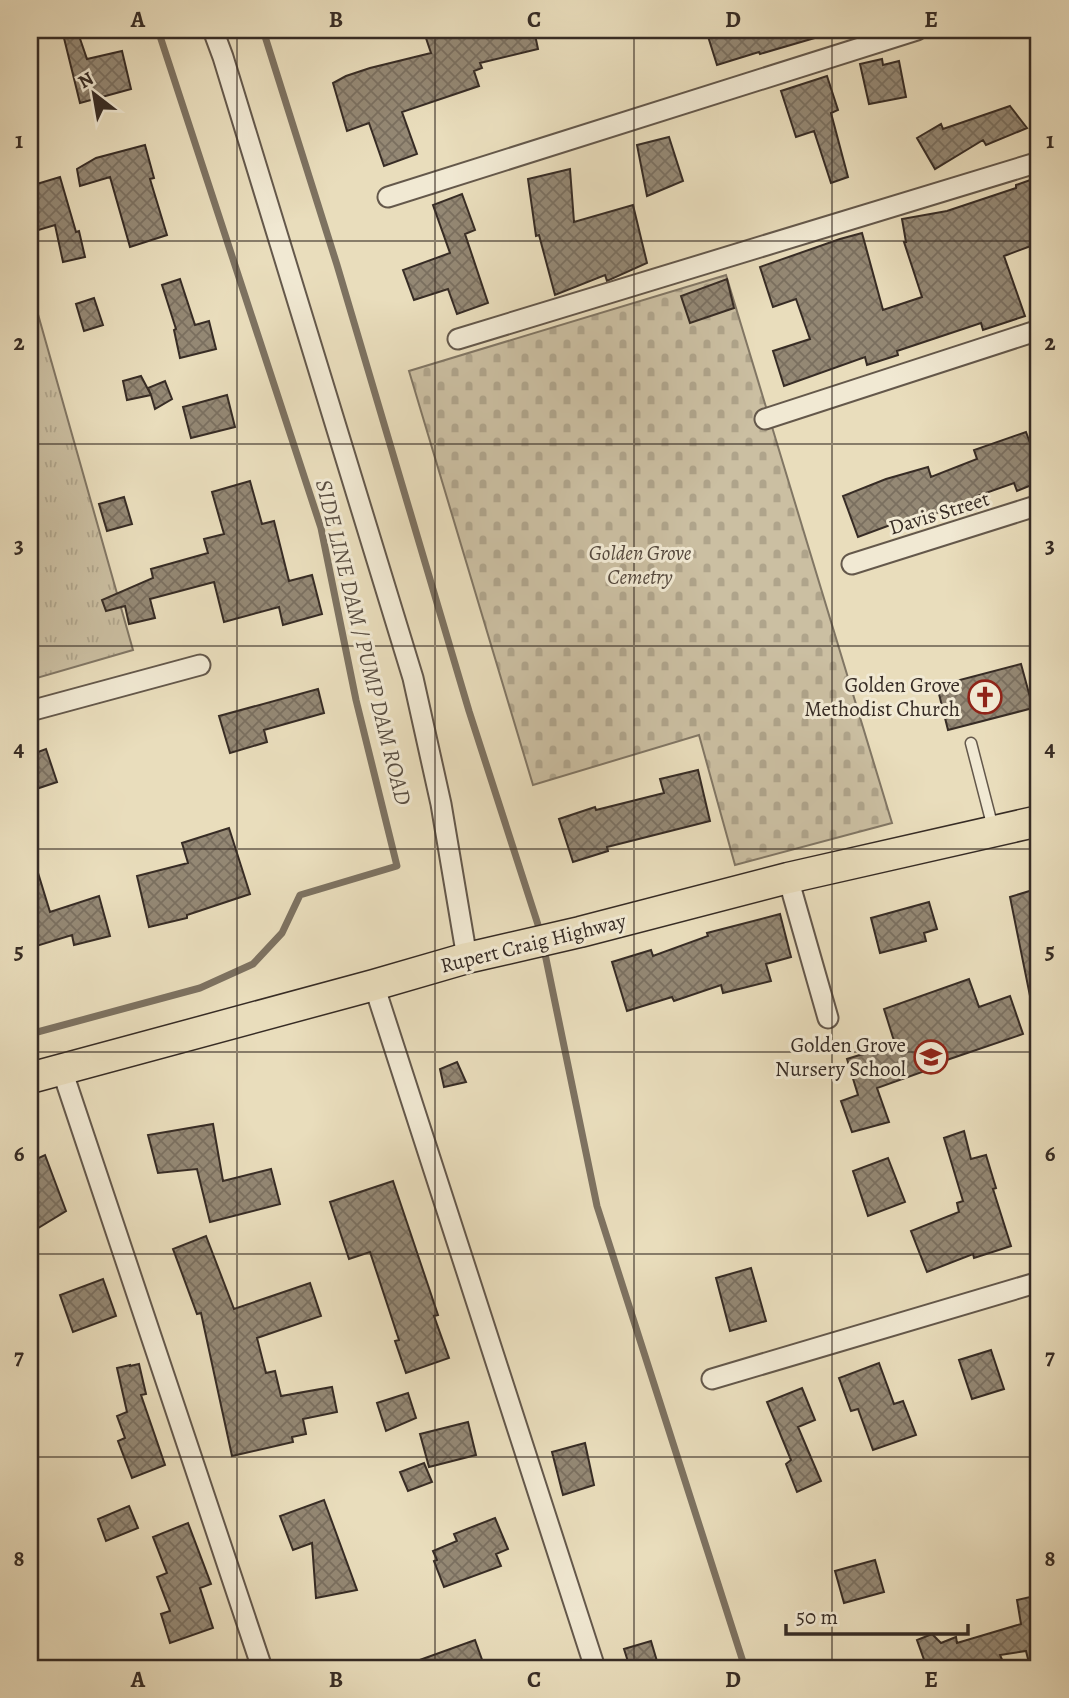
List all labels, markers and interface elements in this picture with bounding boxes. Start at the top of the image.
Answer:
text: A [130,4,146,35]
text: B [329,4,343,35]
text: C [527,4,541,35]
text: D [725,4,741,35]
text: E [924,4,938,35]
north arrow [60,60,130,130]
text: N [73,65,99,95]
text: 1 [15,125,23,156]
text: 1 [1046,125,1054,156]
text: 2 [13,327,25,358]
text: 2 [1044,327,1056,358]
water label: SIDE LINE DAM / PUMP DAM ROAD [308,476,419,809]
street label: Davis Street [885,484,993,542]
text: 3 [14,530,24,561]
text: 3 [1045,530,1055,561]
park label: Golden Grove Cemetry [589,539,692,591]
place label: Golden Grove Methodist Church [804,671,960,723]
church icon: Golden Grove Methodist Church [966,678,1004,716]
text: 4 [14,733,25,764]
text: 4 [1045,733,1056,764]
street label: Rupert Craig Highway [437,906,629,980]
text: 5 [14,935,24,966]
text: 5 [1045,935,1055,966]
place label: Golden Grove Nursery School [775,1031,906,1083]
school or university icon: Golden Grove Nursery School [912,1038,950,1076]
text: 6 [14,1138,25,1169]
text: 6 [1045,1138,1056,1169]
text: 7 [14,1341,24,1372]
text: 7 [1045,1341,1055,1372]
text: 8 [13,1543,25,1574]
text: 8 [1044,1543,1056,1574]
scale bar [786,1593,968,1637]
text: 50 m [796,1603,838,1631]
text: A [130,1664,146,1695]
text: B [329,1664,343,1695]
text: C [527,1664,541,1695]
text: D [725,1664,741,1695]
text: E [924,1664,938,1695]

